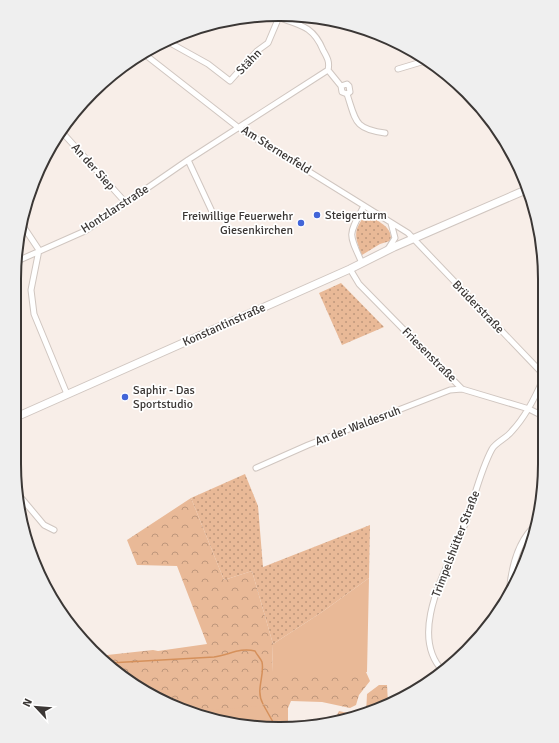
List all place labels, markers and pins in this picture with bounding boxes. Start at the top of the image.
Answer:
place label: Steigerturm [325,208,387,223]
place label: Freiwillige Feuerwehr Giesenkirchen [182,209,294,238]
marker: Steigerturm [312,210,322,220]
marker: Freiwillige Feuerwehr Giesenkirchen [296,218,306,228]
place label: Saphir - Das Sportstudio [133,383,195,412]
marker: Saphir - Das Sportstudio [120,392,130,402]

